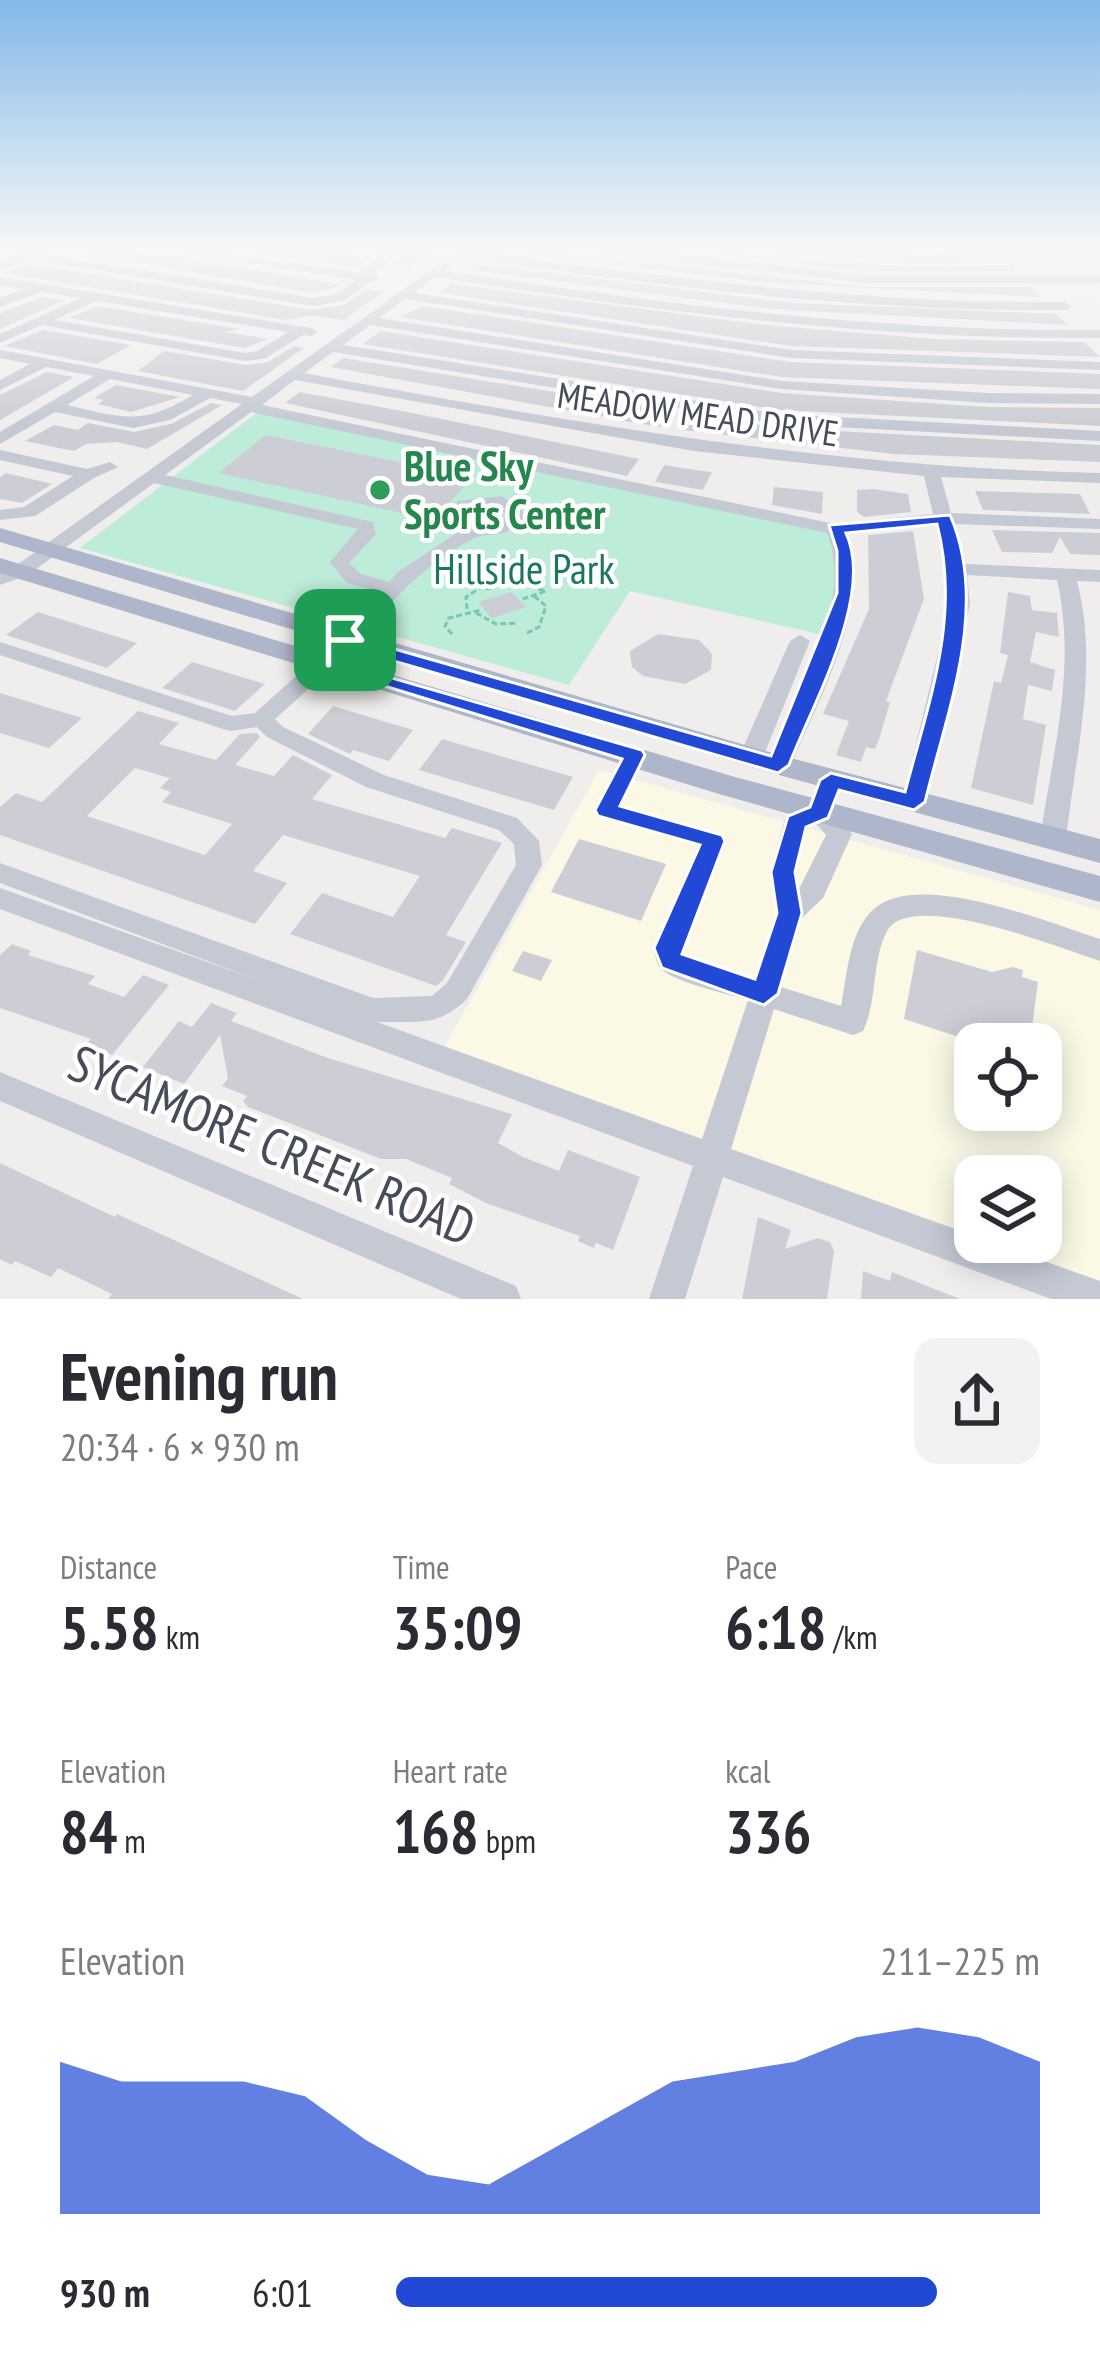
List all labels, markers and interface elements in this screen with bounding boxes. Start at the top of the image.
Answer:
street label: MEADOW MEAD DRIVE [555,371,842,456]
place label: Blue Sky Sports Center [404,438,606,541]
marker: Blue Sky Sports Center [367,477,393,503]
park label: Hillside Park [433,541,615,596]
pin [294,589,396,691]
icon: arrive [312,607,378,673]
map controls [954,1023,1062,1263]
button: locate [954,1023,1062,1131]
street label: SYCAMORE CREEK ROAD [60,1029,485,1259]
button: layers [954,1155,1062,1263]
text: Evening run [60,1333,338,1418]
button: share [914,1338,1040,1464]
text: 20:34 · 6 × 930 m [60,1421,300,1472]
text: Distance [60,1545,157,1588]
text: Time [393,1545,450,1588]
text: Pace [725,1545,777,1588]
text: 5.58 [60,1588,159,1666]
text: 35:09 [393,1588,522,1666]
text: 6:18 [725,1588,826,1666]
text: km [159,1615,200,1658]
text: /km [826,1615,877,1658]
text: Elevation [60,1749,166,1792]
text: Heart rate [393,1749,508,1792]
text: kcal [725,1749,770,1792]
text: 84 [60,1792,117,1870]
text: 168 [393,1792,479,1870]
text: 336 [725,1792,811,1870]
text: m [117,1819,146,1862]
text: bpm [479,1819,536,1862]
text: Elevation [60,1935,185,1986]
text: 211–225 m [880,1935,1040,1986]
text: 930 m [60,2267,150,2318]
text: 6:01 [252,2267,313,2318]

